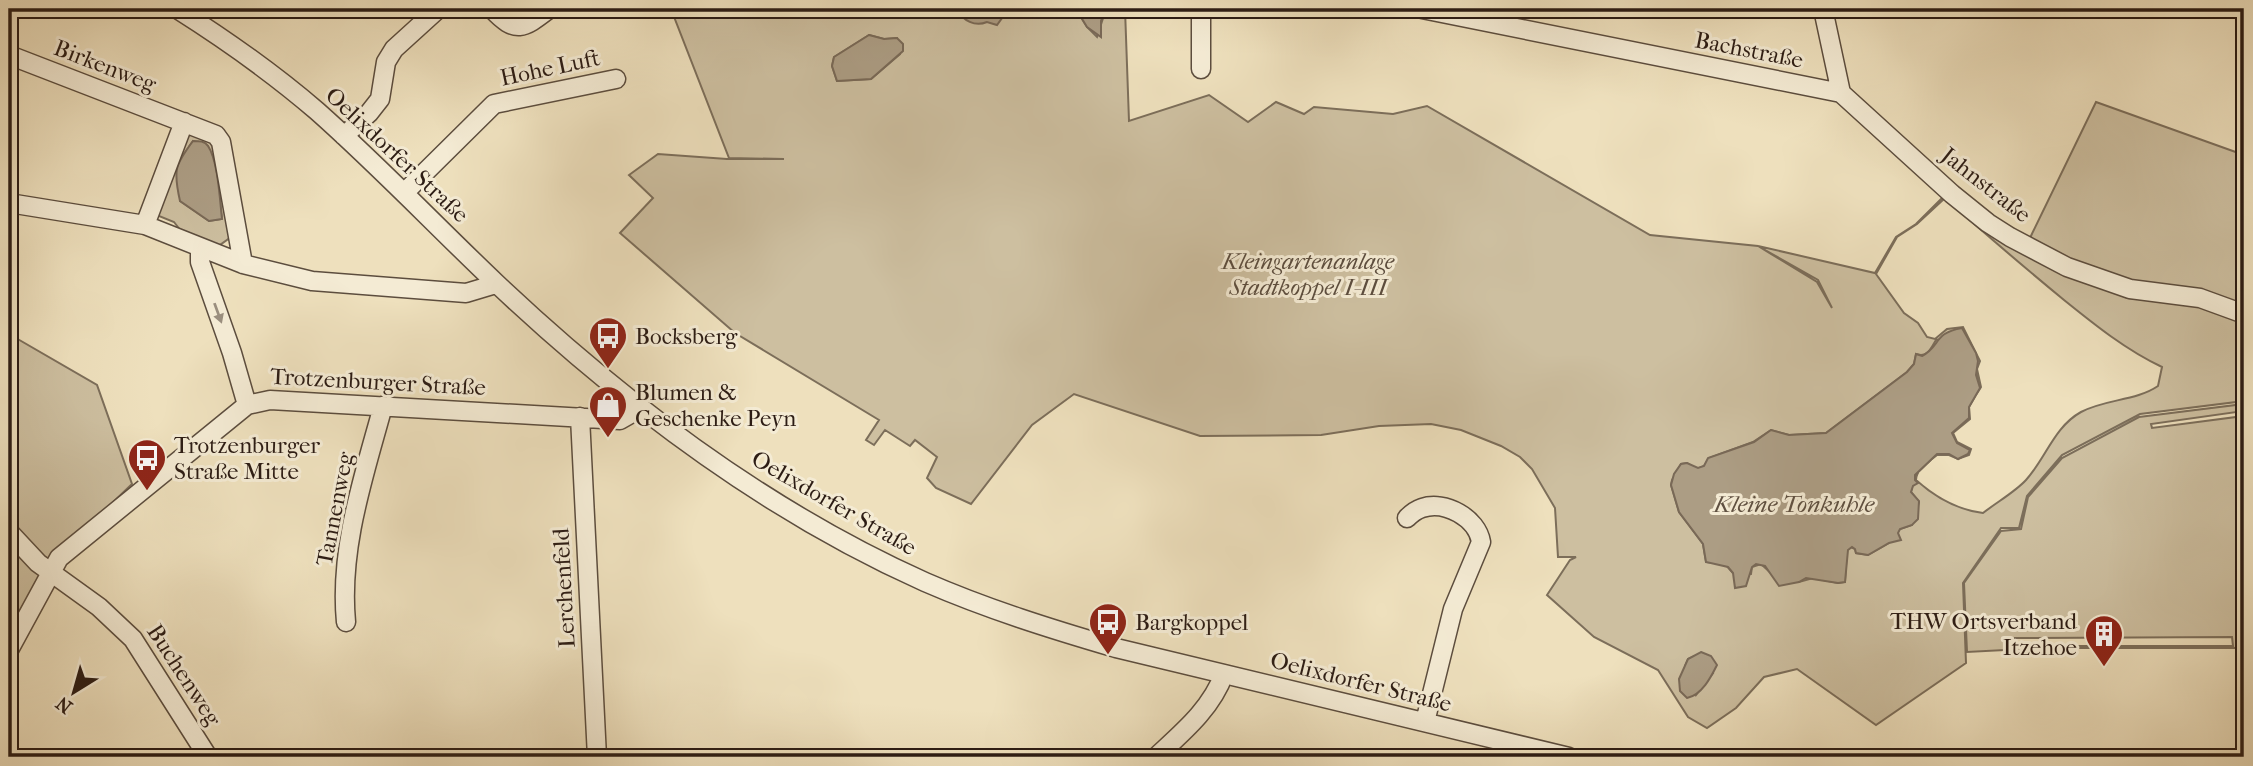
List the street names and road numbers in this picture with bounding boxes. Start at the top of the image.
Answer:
street label: Bachstraße [1693,26,1805,74]
street label: Birkenweg [50,34,161,98]
street label: Hohe Luft [498,44,602,92]
street label: Oelixdorfer Straße [320,82,474,228]
street label: Jahnstraße [1934,140,2036,228]
street label: Trotzenburger Straße [270,363,486,401]
street label: Oelixdorfer Straße [747,445,921,561]
street label: Tannenweg [311,449,359,568]
street label: Lerchenfeld [547,527,581,649]
street label: Buchenweg [141,619,227,731]
street label: Oelixdorfer Straße [1268,646,1454,718]

